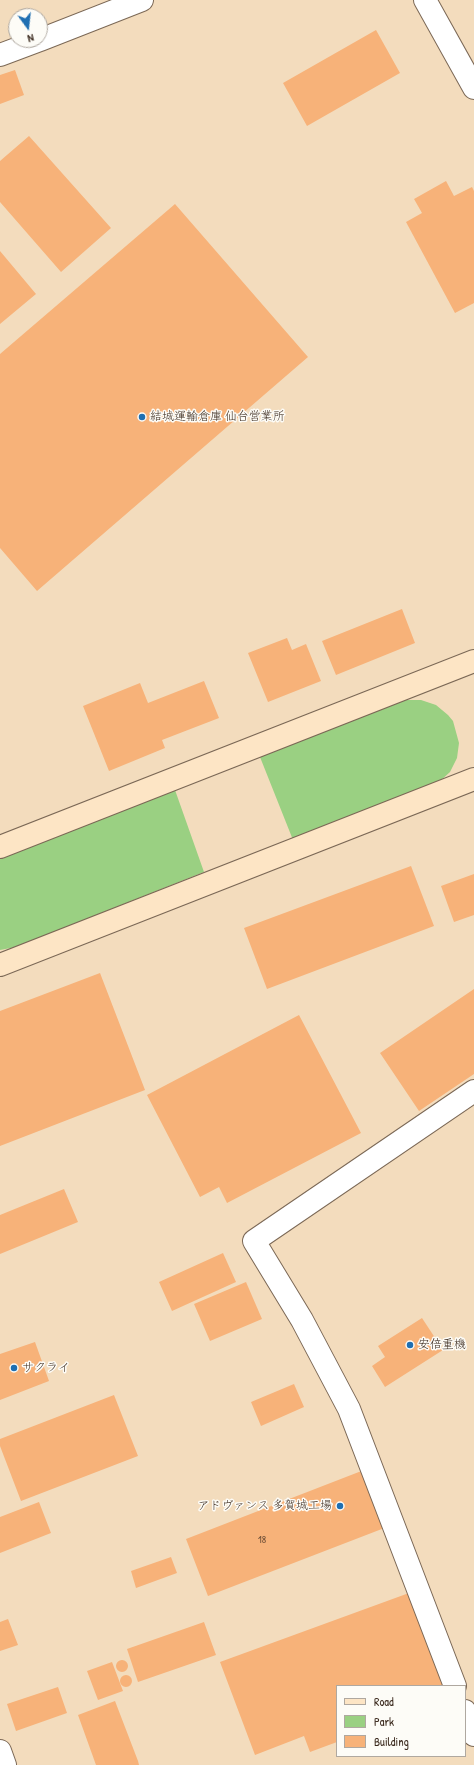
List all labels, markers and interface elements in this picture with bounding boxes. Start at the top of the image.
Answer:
north arrow [8,8,48,48]
text: N [26,31,35,46]
place label: 結城運輸倉庫 仙台営業所 [150,410,285,424]
marker: 結城運輸倉庫 仙台営業所 [137,412,147,422]
place label: 安倍重機 [418,1338,466,1352]
marker: 安倍重機 [405,1340,415,1350]
place label: サクライ [22,1361,70,1375]
marker: サクライ [9,1363,19,1373]
place label: アドヴァンス 多賀城工場 [197,1499,332,1513]
marker: アドヴァンス 多賀城工場 [335,1501,345,1511]
house number: 18 [258,1534,266,1546]
legend [336,1685,466,1757]
text: Road [374,1693,394,1710]
text: Park [374,1713,394,1730]
text: Building [374,1733,409,1750]

